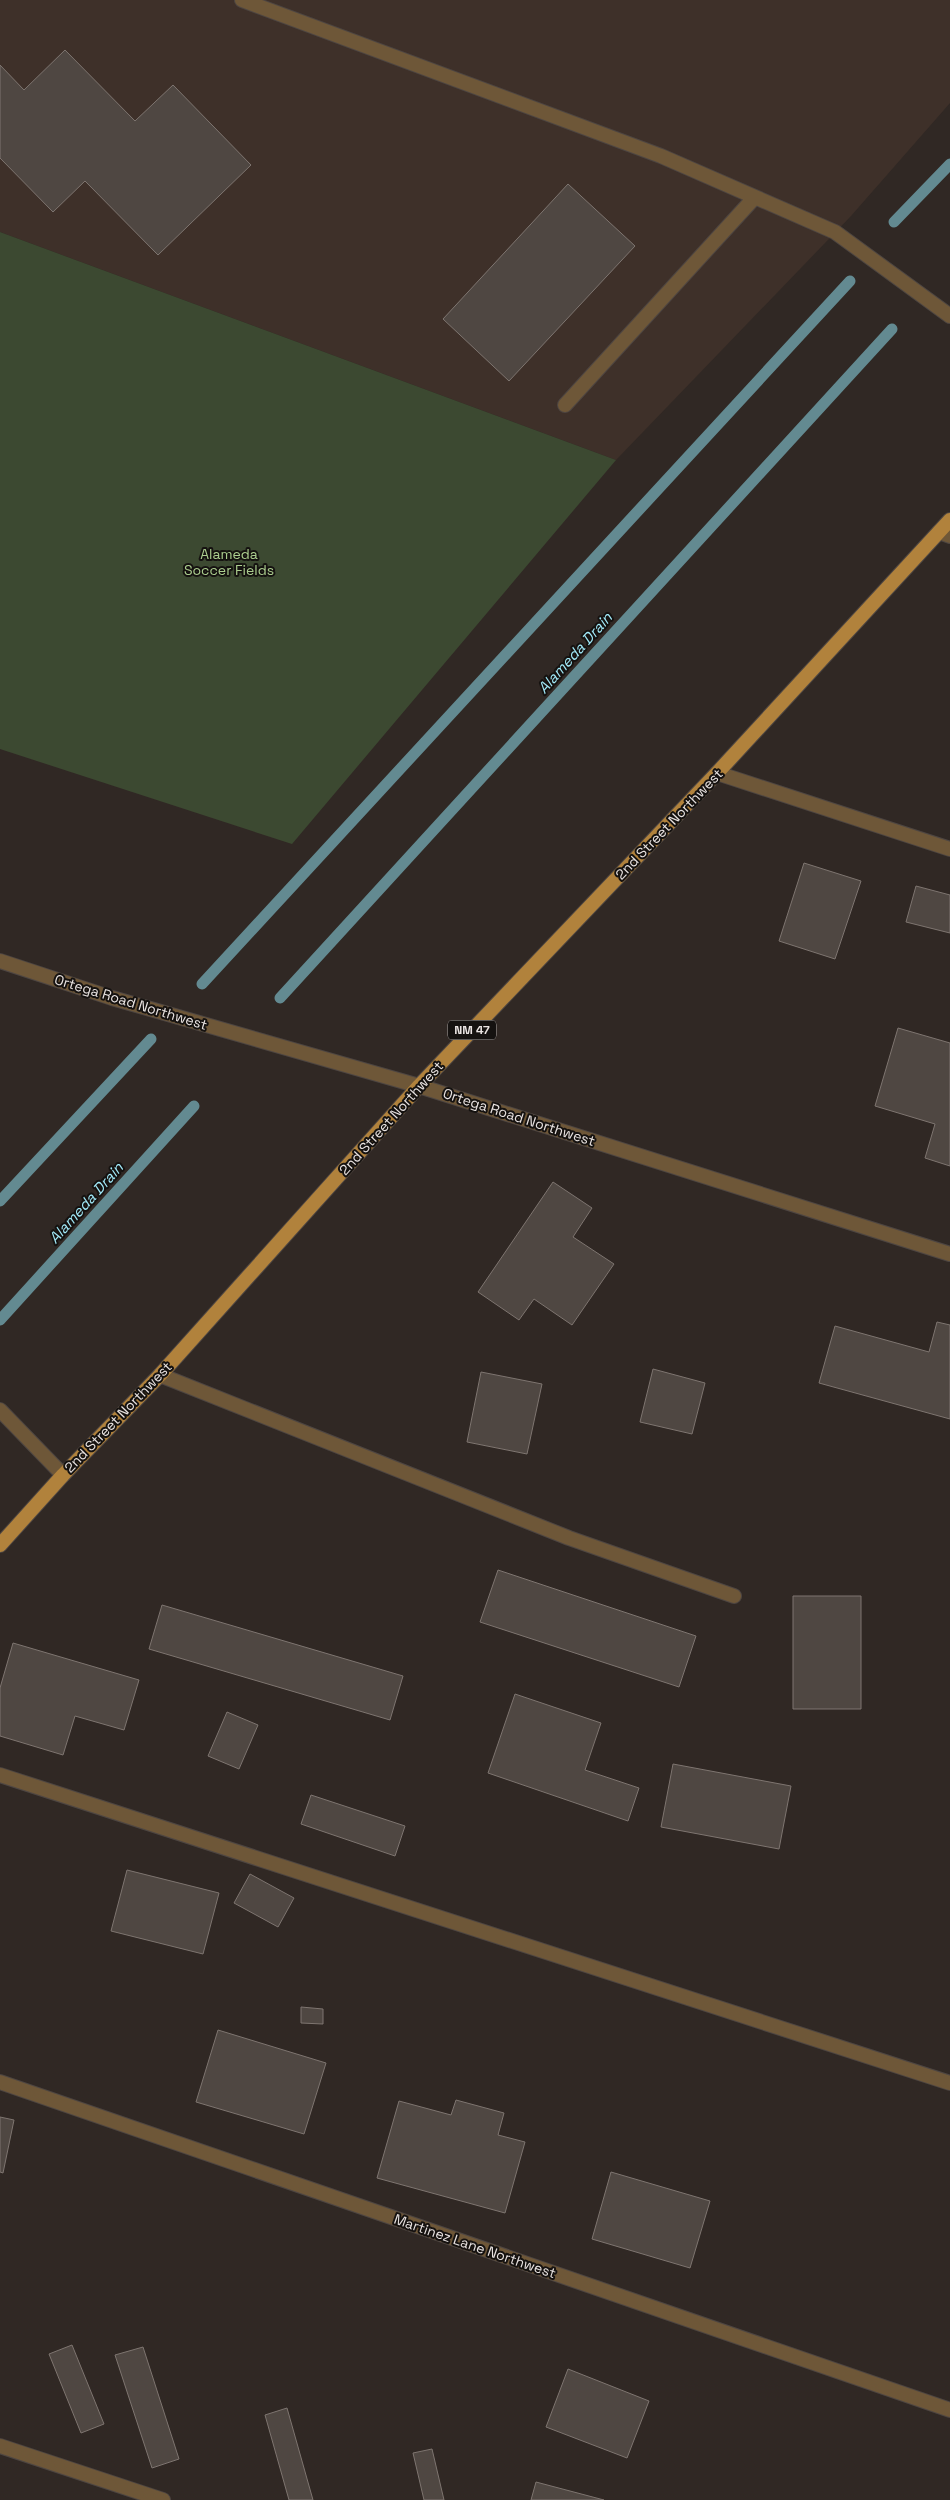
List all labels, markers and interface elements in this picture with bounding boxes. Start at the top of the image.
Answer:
park label: Alameda Soccer Fields [184,545,274,579]
water label: Alameda Drain [533,608,617,697]
street label: 2nd Street Northwest [611,765,727,883]
street label: Ortega Road Northwest [52,970,210,1034]
road number: NM 47 [448,1020,496,1040]
street label: 2nd Street Northwest [335,1057,447,1179]
street label: Ortega Road Northwest [441,1084,597,1150]
water label: Alameda Drain [44,1158,128,1247]
street label: 2nd Street Northwest [60,1358,176,1476]
street label: Martinez Lane Northwest [392,2210,558,2282]

